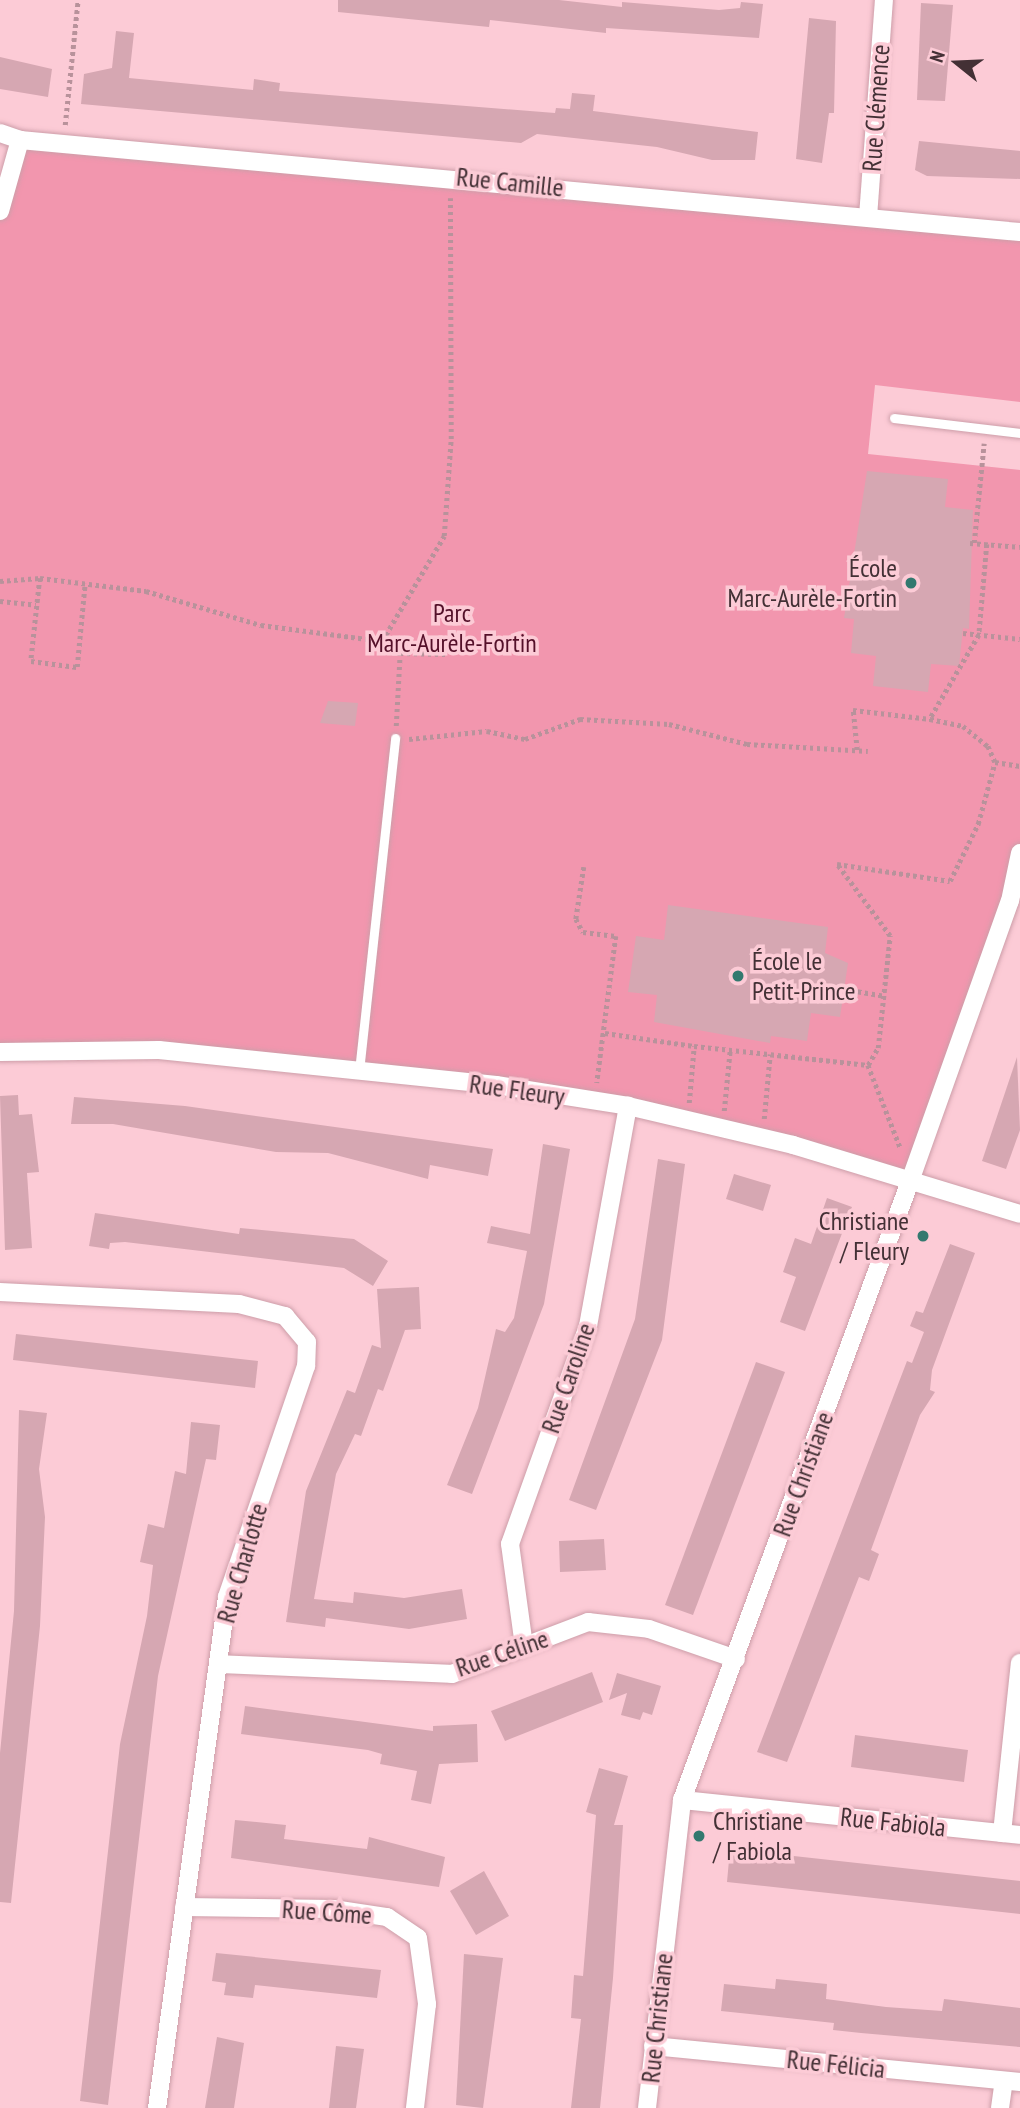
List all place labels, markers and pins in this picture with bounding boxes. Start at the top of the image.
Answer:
place label: École Marc-Aurèle-Fortin [727,552,897,614]
marker: École Marc-Aurèle-Fortin [903,575,919,591]
place label: École le Petit-Prince [752,945,855,1006]
marker: École le Petit-Prince [730,968,746,984]
place label: Christiane / Fleury [819,1205,909,1266]
marker: Christiane / Fleury [915,1228,931,1244]
place label: Christiane / Fabiola [713,1805,803,1867]
marker: Christiane / Fabiola [691,1828,707,1844]

